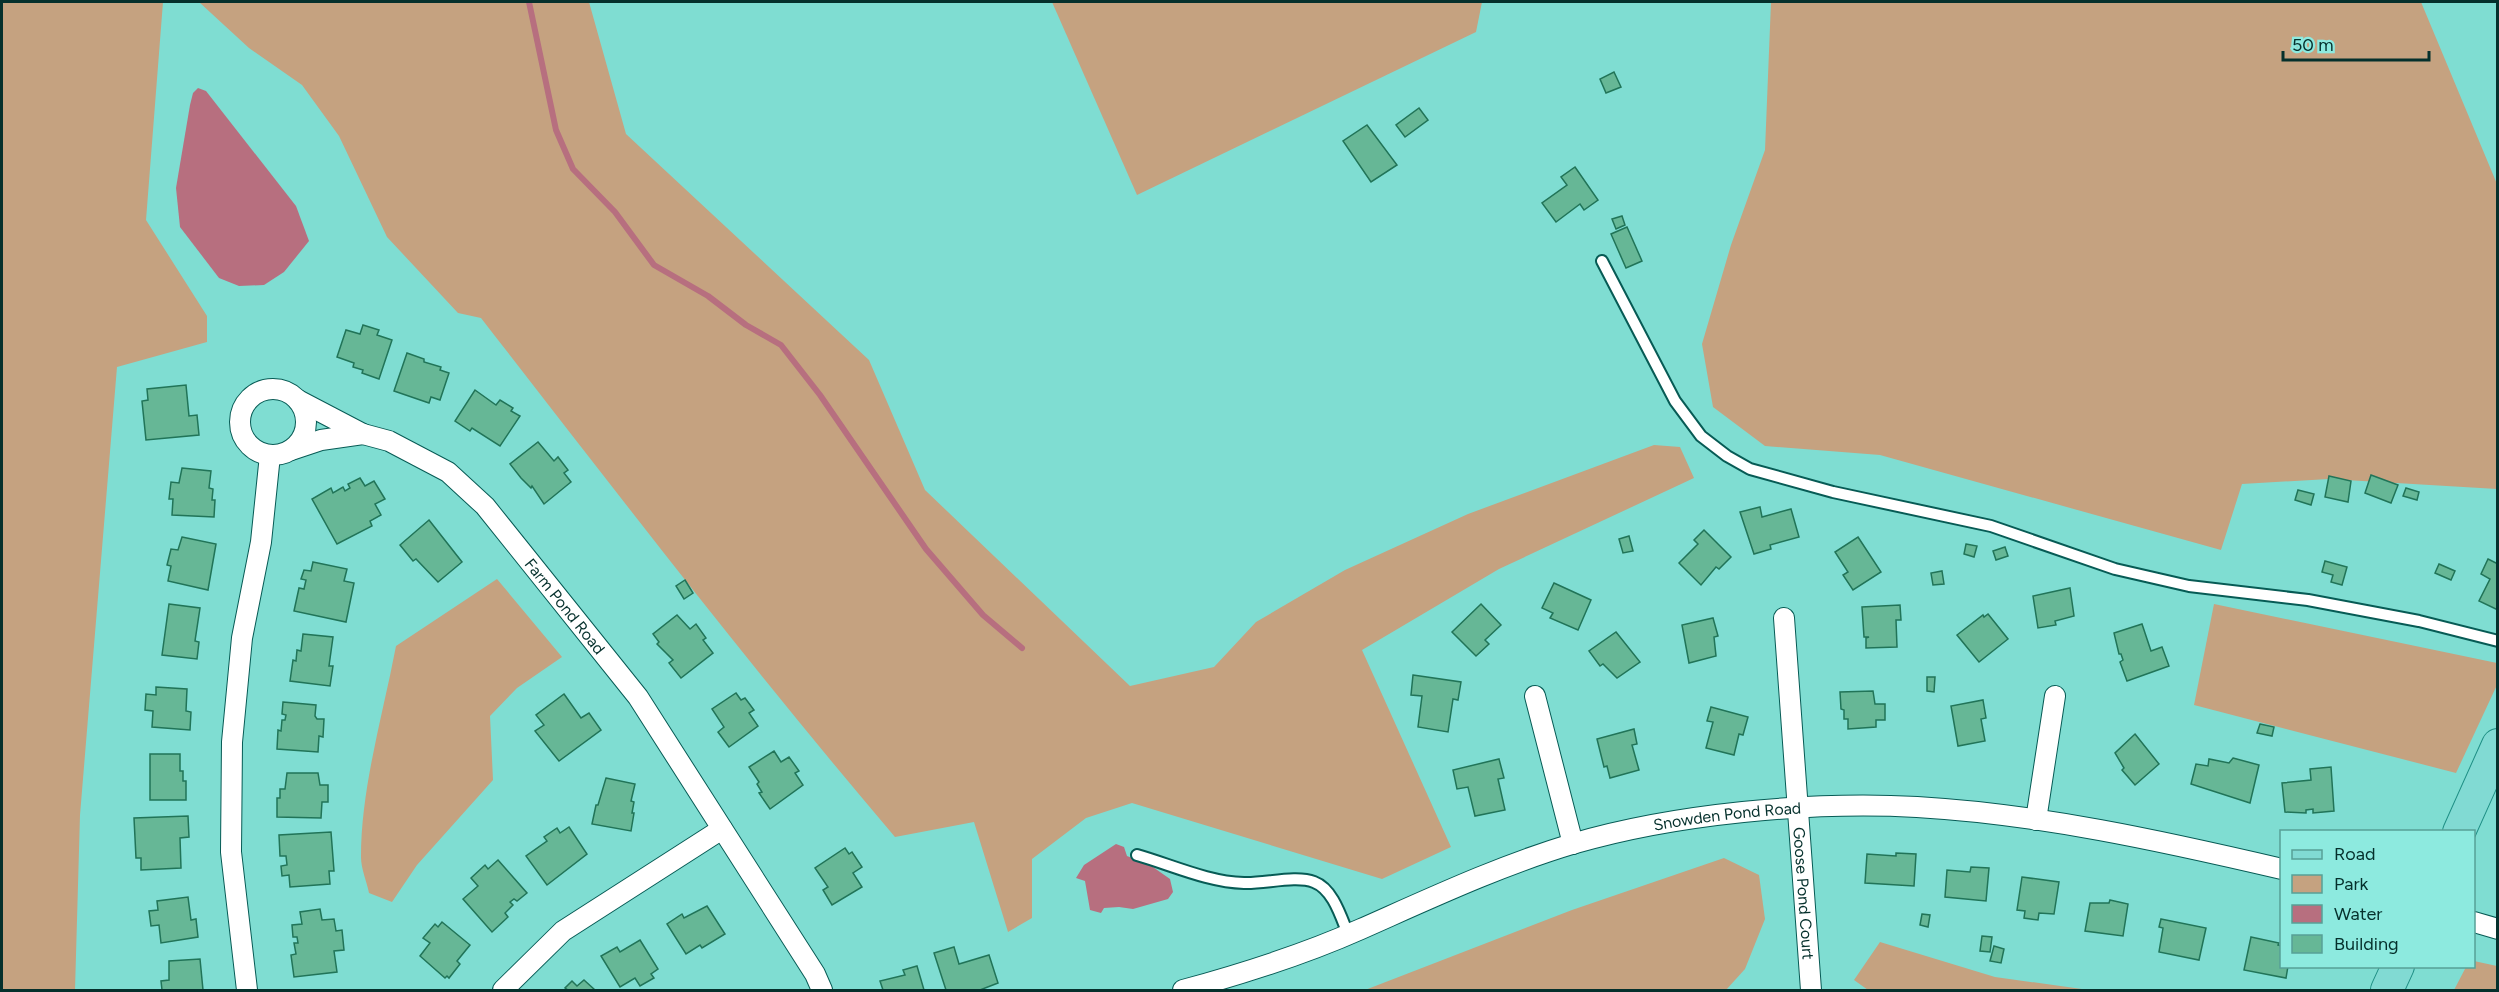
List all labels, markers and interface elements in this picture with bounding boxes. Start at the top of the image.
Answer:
scale bar [2283,24,2428,62]
text: 50 m [2292,34,2334,56]
street label: Farm Pond Road [521,555,609,658]
street label: Snowden Pond Road [1652,798,1802,835]
street label: Goose Pond Court [1789,826,1818,960]
legend [2280,830,2475,968]
text: Road [2334,843,2375,865]
text: Park [2334,873,2369,895]
text: Water [2334,903,2382,925]
text: Building [2334,933,2399,955]

